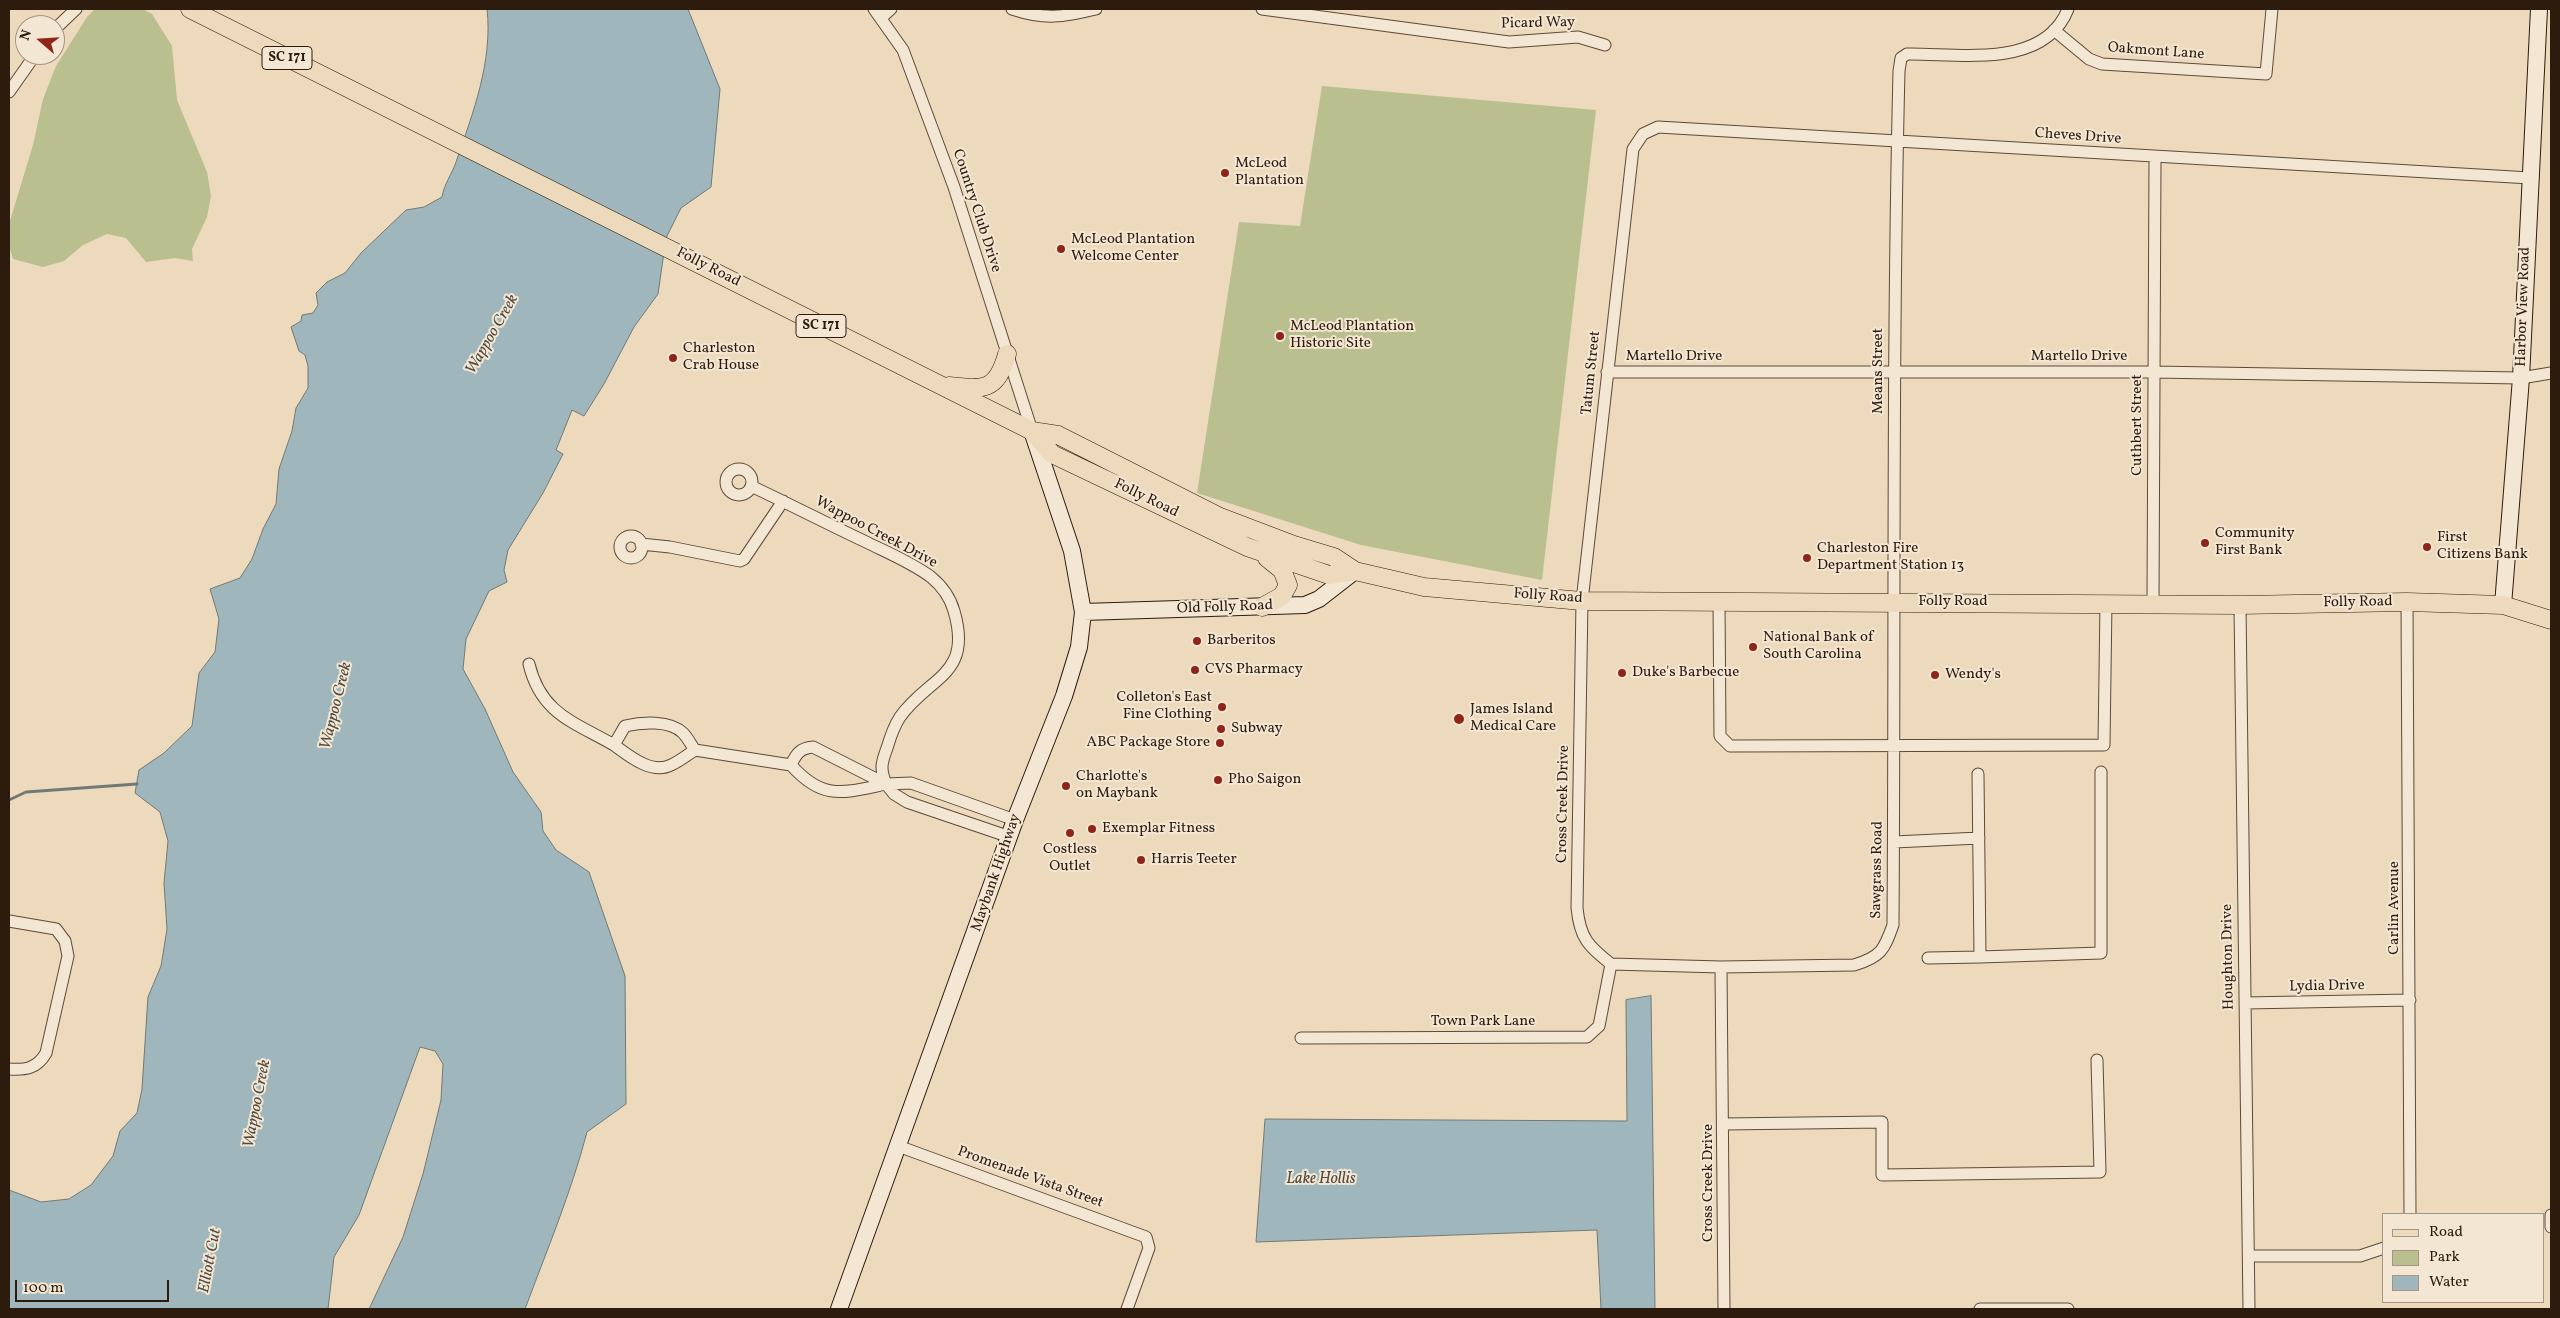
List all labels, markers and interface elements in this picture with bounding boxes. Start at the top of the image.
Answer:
street label: Picard Way [1501,14,1575,34]
north arrow [15,15,65,65]
text: N [16,27,37,43]
street label: Oakmont Lane [2107,40,2205,64]
road number: SC 171 [262,46,312,70]
street label: Cheves Drive [2034,125,2122,149]
street label: Country Club Drive [948,147,1004,275]
place label: McLeod Plantation [1235,155,1304,190]
marker: McLeod Plantation [1219,167,1231,179]
place label: McLeod Plantation Welcome Center [1071,231,1195,266]
marker: McLeod Plantation Welcome Center [1055,243,1067,255]
street label: Folly Road [673,244,743,292]
street label: Harbor View Road [2513,247,2535,367]
water label: Wappoo Creek [462,292,524,378]
road number: SC 171 [796,314,846,338]
place label: McLeod Plantation Historic Site [1290,318,1414,353]
street label: Means Street [1870,328,1888,414]
marker: McLeod Plantation Historic Site [1274,330,1286,342]
street label: Tatum Street [1579,330,1605,416]
place label: Charleston Crab House [683,340,759,375]
street label: Martello Drive [1626,348,1722,366]
street label: Martello Drive [2031,348,2127,366]
marker: Charleston Crab House [667,352,679,364]
street label: Cuthbert Street [2129,374,2147,476]
street label: Folly Road [1111,476,1181,522]
street label: Wappoo Creek Drive [812,493,940,573]
place label: Community First Bank [2215,525,2295,560]
place label: First Citizens Bank [2437,529,2528,564]
marker: Community First Bank [2199,537,2211,549]
place label: Charleston Fire Department Station 13 [1817,540,1964,575]
marker: First Citizens Bank [2421,541,2433,553]
marker: Charleston Fire Department Station 13 [1801,552,1813,564]
street label: Folly Road [1513,586,1583,608]
street label: Folly Road [1918,593,1988,611]
street label: Folly Road [2323,593,2393,613]
street label: Old Folly Road [1177,597,1273,619]
place label: National Bank of South Carolina [1763,629,1873,664]
place label: Barberitos [1207,632,1276,650]
marker: Barberitos [1191,635,1203,647]
marker: National Bank of South Carolina [1747,641,1759,653]
water label: Wappoo Creek [317,660,357,752]
place label: CVS Pharmacy [1205,661,1303,679]
marker: CVS Pharmacy [1189,664,1201,676]
place label: Duke's Barbecue [1632,664,1739,682]
place label: Wendy's [1945,666,2001,684]
marker: Duke's Barbecue [1616,667,1628,679]
marker: Wendy's [1929,669,1941,681]
place label: Colleton's East Fine Clothing [1116,689,1212,724]
marker: Colleton's East Fine Clothing [1216,701,1228,713]
place label: James Island Medical Care [1470,701,1556,736]
marker: James Island Medical Care [1452,712,1466,726]
place label: Subway [1231,720,1283,738]
marker: Subway [1215,723,1227,735]
place label: ABC Package Store [1087,734,1210,752]
marker: ABC Package Store [1214,737,1226,749]
street label: Cross Creek Drive [1554,745,1574,863]
place label: Charlotte's on Maybank [1076,768,1158,803]
place label: Pho Saigon [1228,771,1301,789]
marker: Pho Saigon [1212,774,1224,786]
marker: Charlotte's on Maybank [1060,780,1072,792]
street label: Maybank Highway [968,812,1026,934]
place label: Exemplar Fitness [1102,820,1215,838]
street label: Sawgrass Road [1868,821,1888,919]
marker: Exemplar Fitness [1086,823,1098,835]
marker: Costless Outlet [1064,827,1076,839]
place label: Costless Outlet [1043,841,1097,876]
place label: Harris Teeter [1151,851,1237,869]
marker: Harris Teeter [1135,854,1147,866]
street label: Carlin Avenue [2386,861,2404,955]
street label: Houghton Drive [2219,904,2239,1010]
street label: Lydia Drive [2289,977,2365,997]
street label: Town Park Lane [1431,1013,1535,1031]
water label: Wappoo Creek [240,1058,276,1150]
street label: Cross Creek Drive [1700,1124,1718,1242]
street label: Promenade Vista Street [955,1143,1105,1213]
water label: Lake Hollis [1286,1170,1356,1190]
legend [2382,1213,2545,1303]
text: Road [2429,1222,2463,1243]
water label: Elliott Cut [195,1227,227,1295]
text: Park [2429,1247,2460,1268]
scale bar [18,1270,171,1302]
text: Water [2429,1272,2469,1293]
text: 100 m [23,1278,63,1299]

